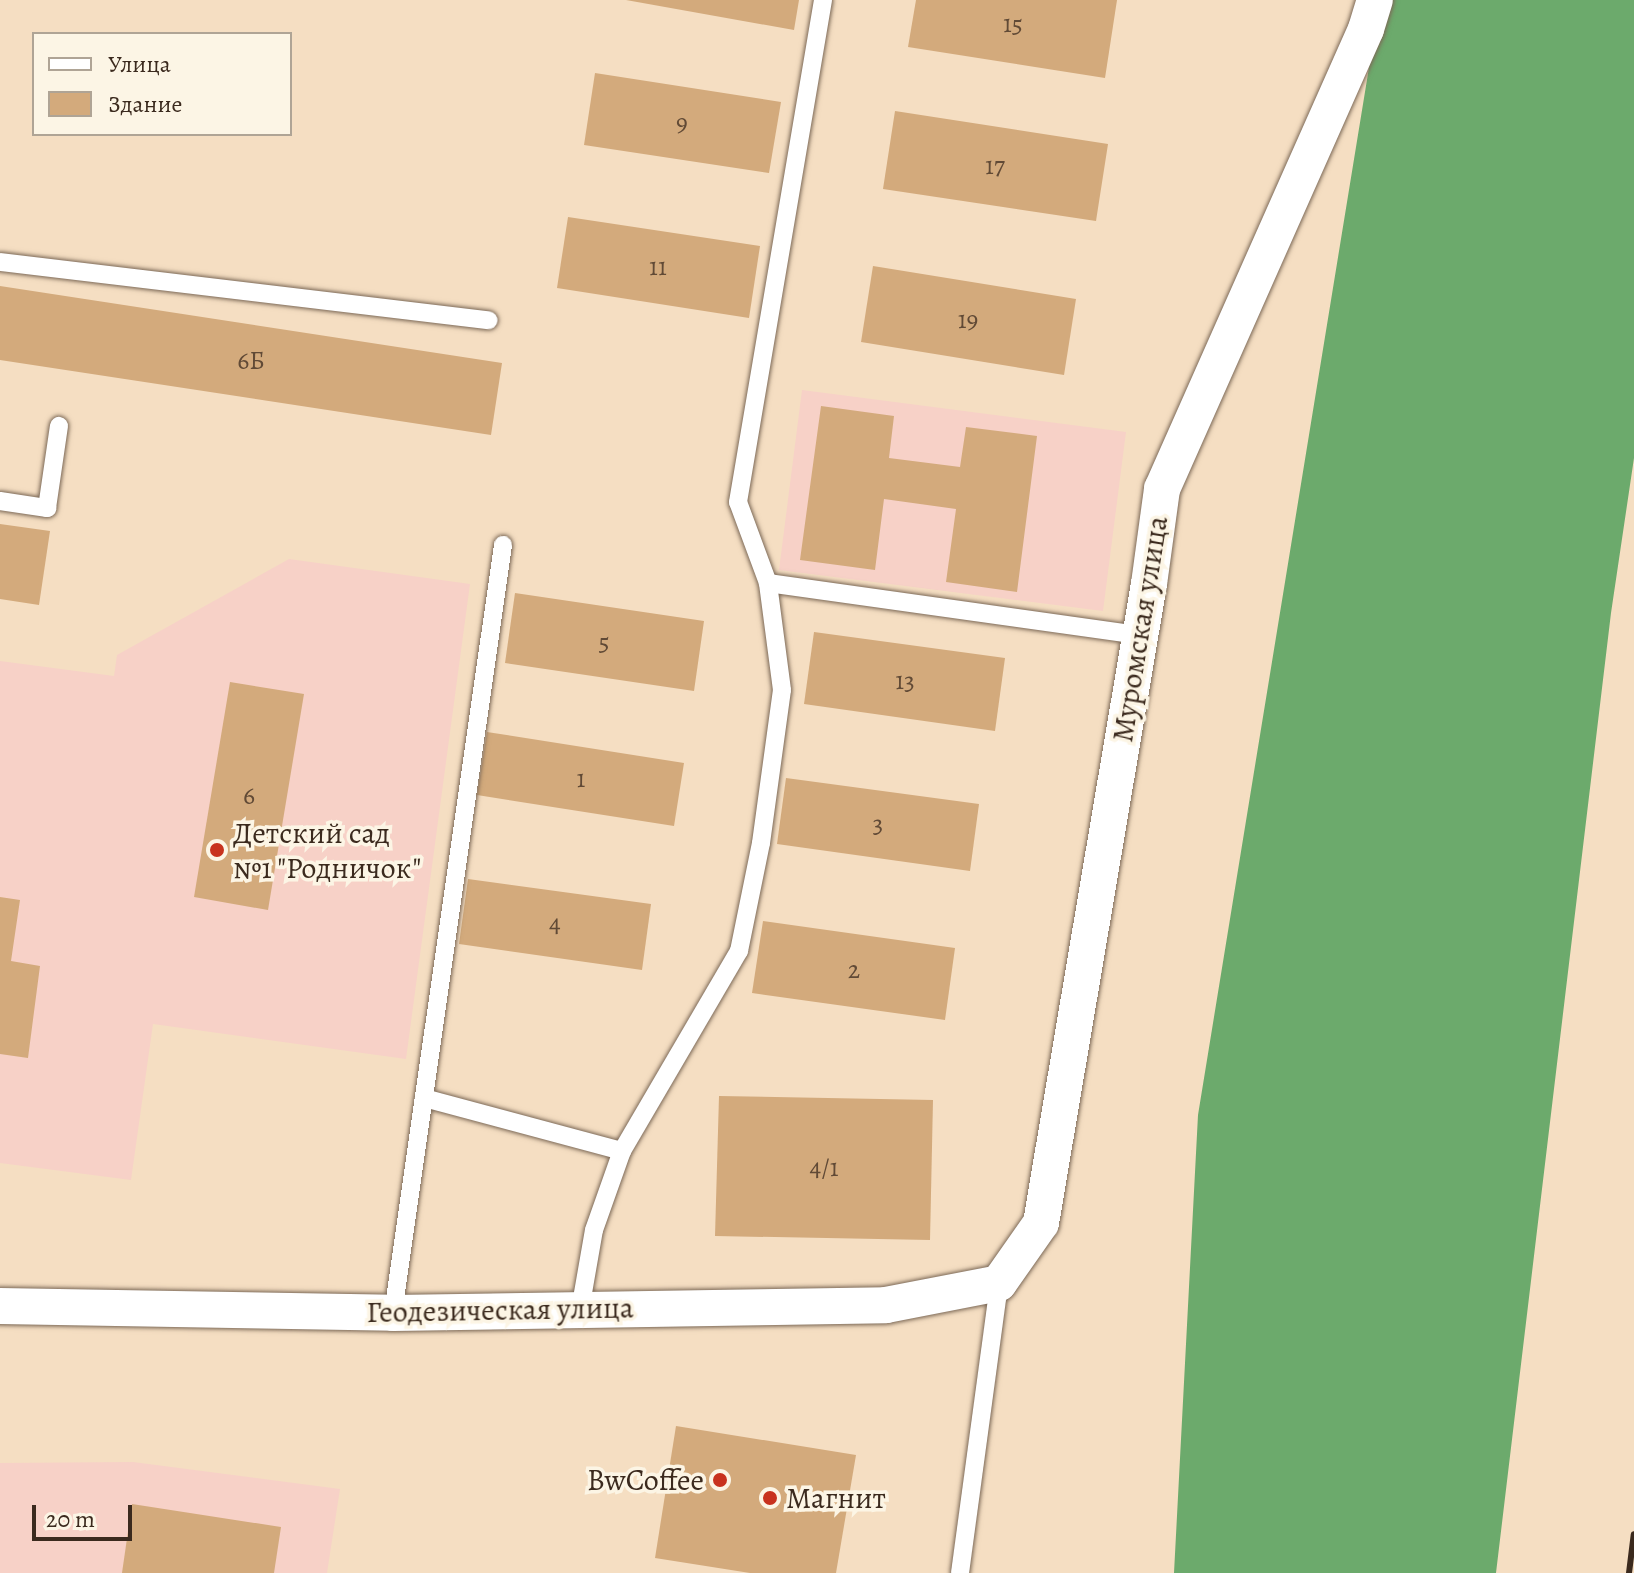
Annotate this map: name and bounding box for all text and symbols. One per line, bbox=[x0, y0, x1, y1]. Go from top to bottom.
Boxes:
house number: 15 bbox=[1003, 8, 1023, 40]
legend bbox=[32, 32, 292, 136]
text: Улица bbox=[108, 48, 171, 80]
text: Здание bbox=[108, 88, 183, 120]
house number: 9 bbox=[676, 107, 688, 139]
house number: 17 bbox=[985, 150, 1005, 182]
house number: 11 bbox=[649, 251, 667, 283]
house number: 19 bbox=[958, 304, 978, 336]
house number: 6Б bbox=[237, 345, 265, 377]
street label: Муромская улица bbox=[1104, 513, 1176, 745]
house number: 5 bbox=[598, 626, 610, 658]
house number: 13 bbox=[895, 665, 915, 697]
house number: 1 bbox=[577, 763, 585, 795]
house number: 6 bbox=[243, 780, 255, 812]
house number: 3 bbox=[873, 808, 883, 840]
place label: Детский сад №1 "Родничок" bbox=[233, 815, 422, 886]
marker: Детский сад №1 "Родничок" bbox=[208, 841, 226, 859]
house number: 4 bbox=[549, 908, 561, 940]
house number: 2 bbox=[848, 954, 860, 986]
house number: 4/1 bbox=[809, 1152, 839, 1184]
street label: Геодезическая улица bbox=[366, 1290, 634, 1330]
place label: BwCoffee bbox=[587, 1462, 704, 1498]
marker: BwCoffee bbox=[711, 1471, 729, 1489]
place label: Магнит bbox=[786, 1480, 886, 1516]
scale bar bbox=[36, 1489, 136, 1539]
marker: Магнит bbox=[761, 1489, 779, 1507]
text: 20 m bbox=[46, 1503, 95, 1535]

